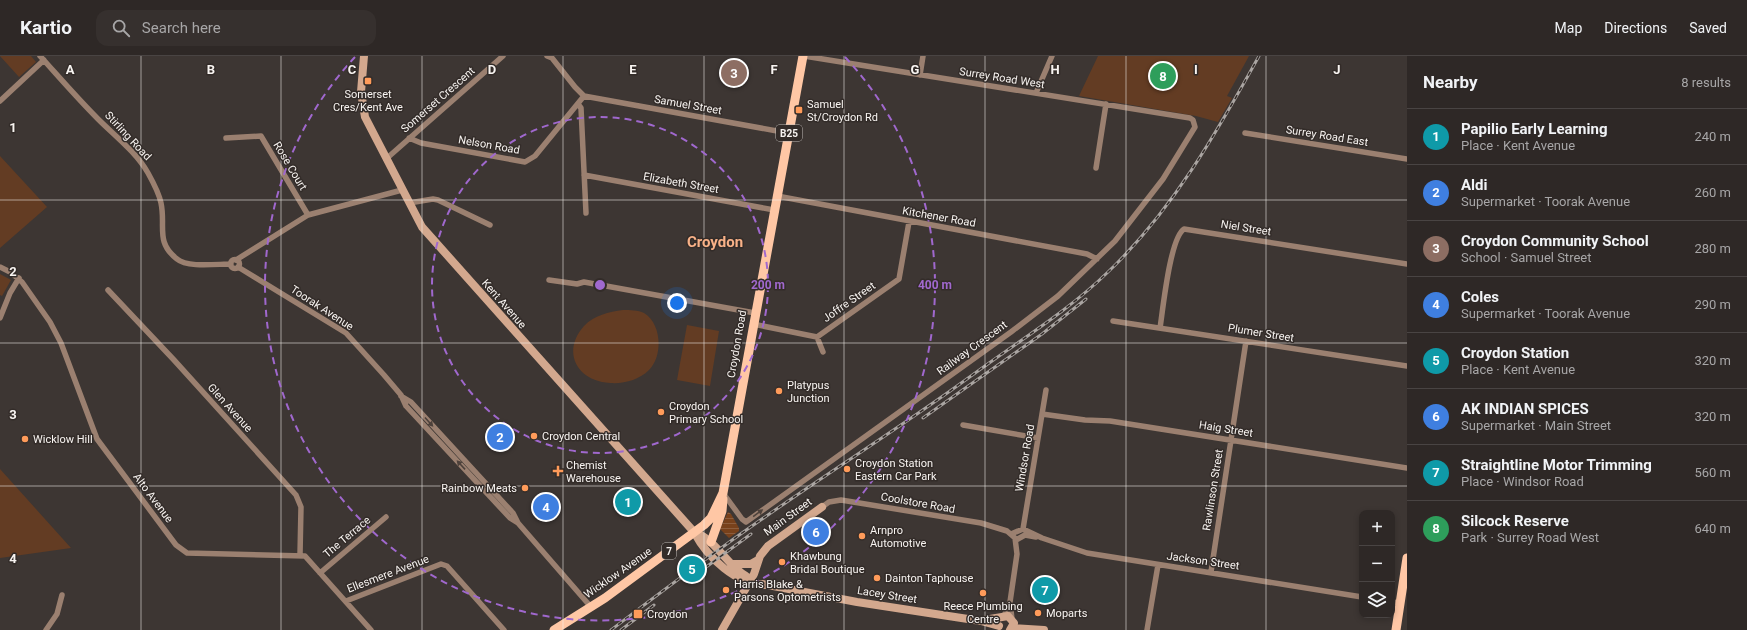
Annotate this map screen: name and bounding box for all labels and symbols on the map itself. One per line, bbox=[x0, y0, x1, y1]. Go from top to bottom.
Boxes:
pin: 3 bbox=[721, 58, 747, 88]
pin: 8 bbox=[1150, 61, 1176, 91]
text: A bbox=[66, 62, 75, 77]
text: B bbox=[207, 62, 215, 77]
text: C bbox=[348, 62, 357, 77]
text: D bbox=[488, 62, 496, 77]
text: E bbox=[629, 62, 637, 77]
text: F bbox=[770, 62, 778, 77]
text: G bbox=[911, 62, 920, 77]
text: H bbox=[1050, 62, 1060, 77]
text: I bbox=[1194, 62, 1198, 77]
text: J bbox=[1333, 62, 1341, 77]
street label: Somerset Crescent bbox=[398, 64, 478, 136]
street label: Surrey Road West bbox=[958, 65, 1046, 91]
marker: Somerset Cres/Kent Ave bbox=[363, 76, 373, 86]
place label: Somerset Cres/Kent Ave bbox=[333, 88, 403, 114]
street label: Samuel Street bbox=[653, 93, 723, 117]
place label: Samuel St/Croydon Rd bbox=[807, 98, 878, 124]
marker: Samuel St/Croydon Rd bbox=[794, 105, 804, 115]
street label: Stirling Road bbox=[102, 109, 154, 163]
text: 1 bbox=[9, 120, 17, 135]
street label: Surrey Road East bbox=[1285, 123, 1369, 149]
road number: B25 bbox=[776, 125, 802, 141]
street label: Nelson Road bbox=[457, 133, 521, 157]
street label: Rose Court bbox=[270, 139, 310, 193]
street label: Elizabeth Street bbox=[642, 170, 720, 196]
street label: Kitchener Road bbox=[901, 204, 977, 230]
street label: Niel Street bbox=[1220, 218, 1272, 238]
district label: Croydon bbox=[687, 233, 743, 251]
text: 2 bbox=[9, 264, 17, 279]
street label: Kent Avenue bbox=[479, 277, 529, 331]
centre of rings bbox=[593, 278, 607, 292]
text: 200 m bbox=[751, 278, 785, 292]
text: 400 m bbox=[918, 278, 952, 292]
street label: Joffre Street bbox=[820, 279, 878, 325]
street label: Toorak Avenue bbox=[288, 283, 356, 333]
your location bbox=[667, 293, 687, 313]
street label: Croydon Road bbox=[725, 309, 749, 379]
street label: Railway Crescent bbox=[934, 318, 1010, 378]
street label: Plumer Street bbox=[1227, 321, 1295, 345]
place label: Platypus Junction bbox=[787, 379, 830, 405]
street label: Glen Avenue bbox=[205, 381, 255, 435]
marker: Platypus Junction bbox=[774, 386, 784, 396]
place label: Croydon Primary School bbox=[669, 400, 743, 426]
text: 3 bbox=[9, 407, 17, 422]
marker: Croydon Primary School bbox=[656, 407, 666, 417]
one-way arrow bbox=[425, 416, 434, 427]
street label: Haig Street bbox=[1198, 418, 1254, 440]
pin: 2 bbox=[487, 422, 513, 452]
street label: Windsor Road bbox=[1013, 423, 1037, 493]
place label: Croydon Central bbox=[542, 430, 620, 443]
marker: Croydon Central bbox=[529, 431, 539, 441]
place label: Wicklow Hill bbox=[33, 433, 93, 446]
marker: Wicklow Hill bbox=[20, 434, 30, 444]
street label: Rawlinson Street bbox=[1200, 448, 1226, 532]
place label: Croydon Station Eastern Car Park bbox=[855, 457, 937, 483]
place label: Chemist Warehouse bbox=[566, 459, 621, 485]
one-way arrow bbox=[457, 460, 466, 471]
marker: Croydon Station Eastern Car Park bbox=[842, 464, 852, 474]
marker: Chemist Warehouse bbox=[553, 466, 563, 476]
street label: Alto Avenue bbox=[130, 471, 176, 525]
place label: Rainbow Meats bbox=[441, 482, 517, 495]
marker: Rainbow Meats bbox=[520, 483, 530, 493]
pin: 1 bbox=[615, 487, 641, 517]
street label: Coolstore Road bbox=[880, 490, 956, 516]
pin: 4 bbox=[533, 492, 559, 522]
street label: Main Street bbox=[761, 495, 815, 539]
one-way arrow bbox=[753, 509, 764, 517]
street label: The Terrace bbox=[321, 513, 373, 561]
pin: 6 bbox=[803, 517, 829, 547]
place label: Arnpro Automotive bbox=[870, 524, 926, 550]
marker: Arnpro Automotive bbox=[857, 531, 867, 541]
road number: 7 bbox=[662, 543, 676, 559]
street label: Wicklow Avenue bbox=[582, 545, 654, 601]
street label: Jackson Street bbox=[1166, 549, 1241, 573]
place label: Khawbung Bridal Boutique bbox=[790, 550, 865, 576]
text: 4 bbox=[9, 551, 17, 566]
street label: Ellesmere Avenue bbox=[345, 552, 431, 596]
pin: 5 bbox=[679, 554, 705, 584]
marker: Khawbung Bridal Boutique bbox=[777, 557, 787, 567]
place label: Dainton Taphouse bbox=[885, 572, 973, 585]
marker: Dainton Taphouse bbox=[872, 573, 882, 583]
pin: 7 bbox=[1032, 575, 1058, 605]
place label: Harris Blake & Parsons Optometrists bbox=[734, 578, 841, 604]
street label: Lacey Street bbox=[856, 584, 918, 606]
marker: Harris Blake & Parsons Optometrists bbox=[721, 585, 731, 595]
marker: Reece Plumbing Centre bbox=[978, 588, 988, 598]
place label: Reece Plumbing Centre bbox=[943, 600, 1023, 626]
place label: Moparts bbox=[1046, 607, 1088, 620]
marker: Croydon bbox=[632, 608, 644, 620]
place label: Croydon bbox=[647, 608, 688, 621]
marker: Moparts bbox=[1033, 608, 1043, 618]

